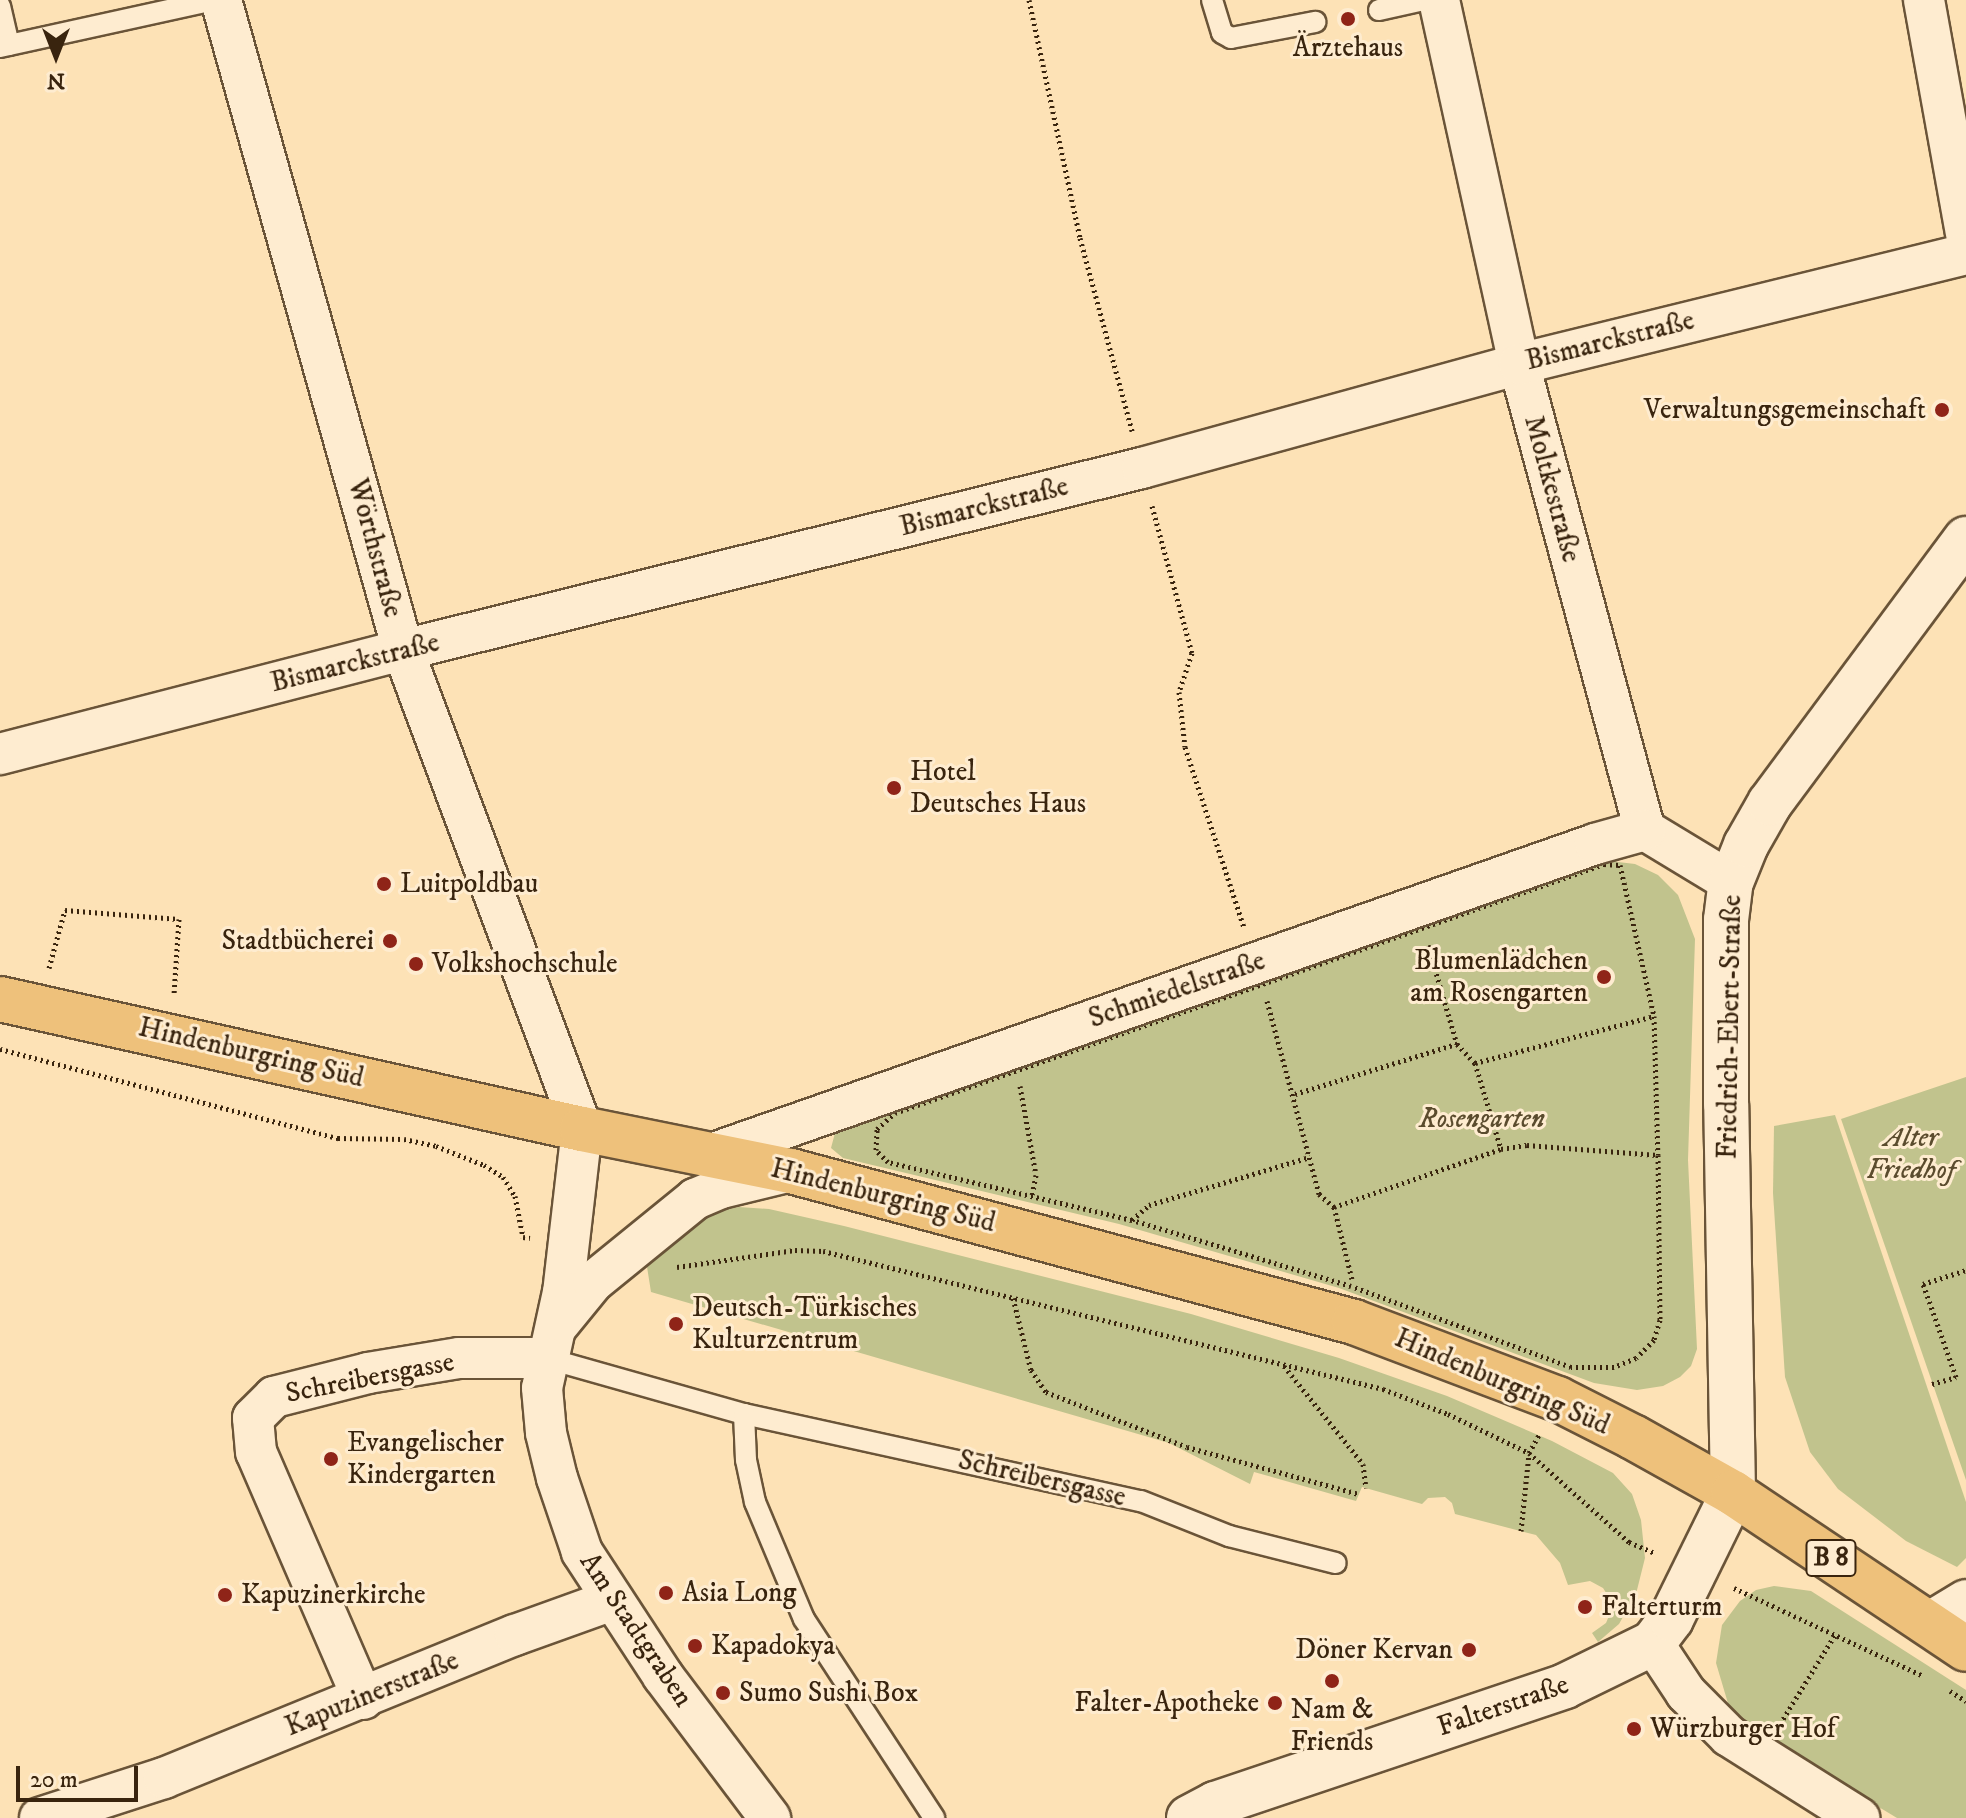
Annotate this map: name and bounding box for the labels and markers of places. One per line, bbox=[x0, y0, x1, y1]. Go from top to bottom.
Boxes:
marker: Ärztehaus bbox=[1339, 10, 1357, 28]
place label: Ärztehaus bbox=[1293, 31, 1403, 65]
place label: Verwaltungsgemeinschaft bbox=[1644, 393, 1926, 427]
marker: Verwaltungsgemeinschaft bbox=[1933, 401, 1951, 419]
place label: Hotel Deutsches Haus bbox=[910, 755, 1086, 821]
marker: Hotel Deutsches Haus bbox=[885, 779, 903, 797]
place label: Luitpoldbau bbox=[400, 867, 538, 901]
marker: Luitpoldbau bbox=[375, 875, 393, 893]
place label: Stadtbücherei bbox=[221, 924, 374, 958]
marker: Stadtbücherei bbox=[381, 932, 399, 950]
place label: Blumenlädchen am Rosengarten bbox=[1410, 944, 1588, 1010]
place label: Volkshochschule bbox=[432, 947, 618, 981]
marker: Volkshochschule bbox=[407, 955, 425, 973]
marker: Blumenlädchen am Rosengarten bbox=[1595, 968, 1613, 986]
place label: Deutsch-Türkisches Kulturzentrum bbox=[692, 1291, 917, 1357]
marker: Deutsch-Türkisches Kulturzentrum bbox=[667, 1315, 685, 1333]
place label: Evangelischer Kindergarten bbox=[347, 1426, 504, 1492]
marker: Evangelischer Kindergarten bbox=[322, 1450, 340, 1468]
place label: Asia Long bbox=[682, 1576, 796, 1610]
place label: Kapuzinerkirche bbox=[241, 1578, 426, 1612]
marker: Asia Long bbox=[657, 1584, 675, 1602]
marker: Kapuzinerkirche bbox=[216, 1586, 234, 1604]
place label: Falterturm bbox=[1601, 1590, 1722, 1624]
marker: Falterturm bbox=[1576, 1598, 1594, 1616]
place label: Kapadokya bbox=[711, 1629, 835, 1663]
place label: Döner Kervan bbox=[1295, 1633, 1453, 1667]
marker: Kapadokya bbox=[686, 1637, 704, 1655]
marker: Döner Kervan bbox=[1460, 1641, 1478, 1659]
marker: Nam & Friends bbox=[1323, 1672, 1341, 1690]
place label: Sumo Sushi Box bbox=[739, 1676, 918, 1710]
marker: Sumo Sushi Box bbox=[714, 1684, 732, 1702]
place label: Falter-Apotheke bbox=[1074, 1686, 1259, 1720]
place label: Nam & Friends bbox=[1291, 1693, 1373, 1759]
marker: Falter-Apotheke bbox=[1266, 1694, 1284, 1712]
place label: Würzburger Hof bbox=[1650, 1712, 1836, 1746]
marker: Würzburger Hof bbox=[1625, 1720, 1643, 1738]

